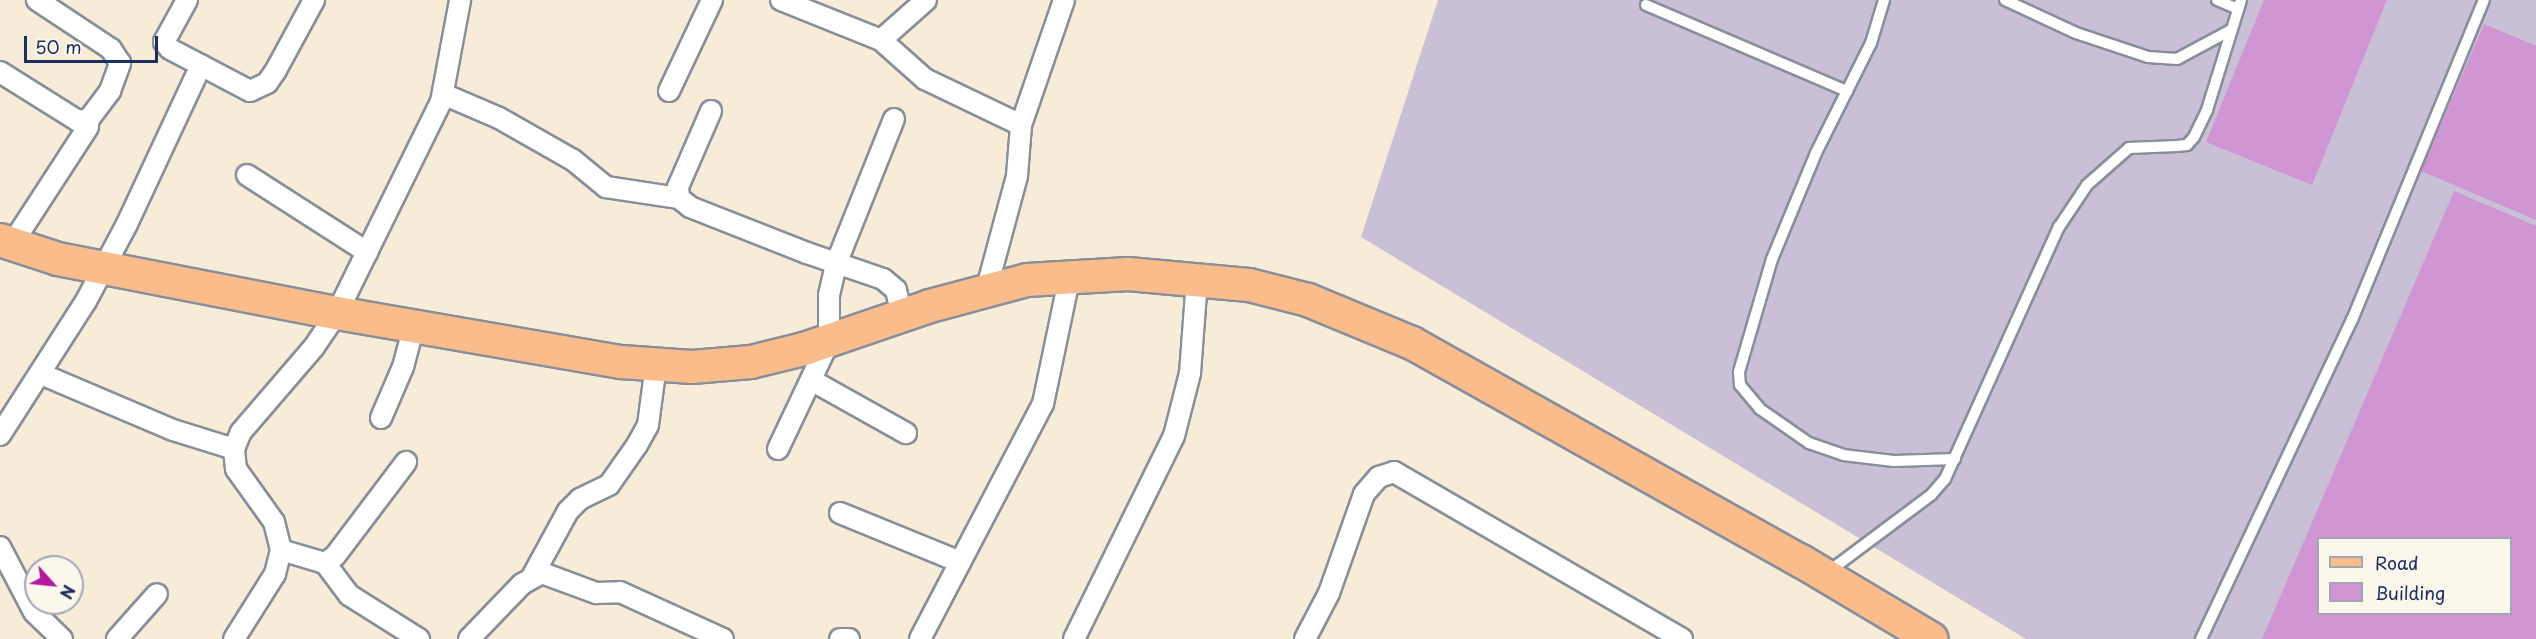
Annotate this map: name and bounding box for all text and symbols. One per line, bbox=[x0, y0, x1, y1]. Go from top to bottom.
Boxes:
scale bar bbox=[27, 24, 160, 62]
text: 50 m bbox=[35, 33, 82, 60]
legend bbox=[2317, 537, 2512, 615]
text: Road bbox=[2375, 549, 2419, 576]
north arrow bbox=[24, 555, 84, 615]
text: Building bbox=[2375, 579, 2445, 606]
text: N bbox=[55, 581, 82, 603]

